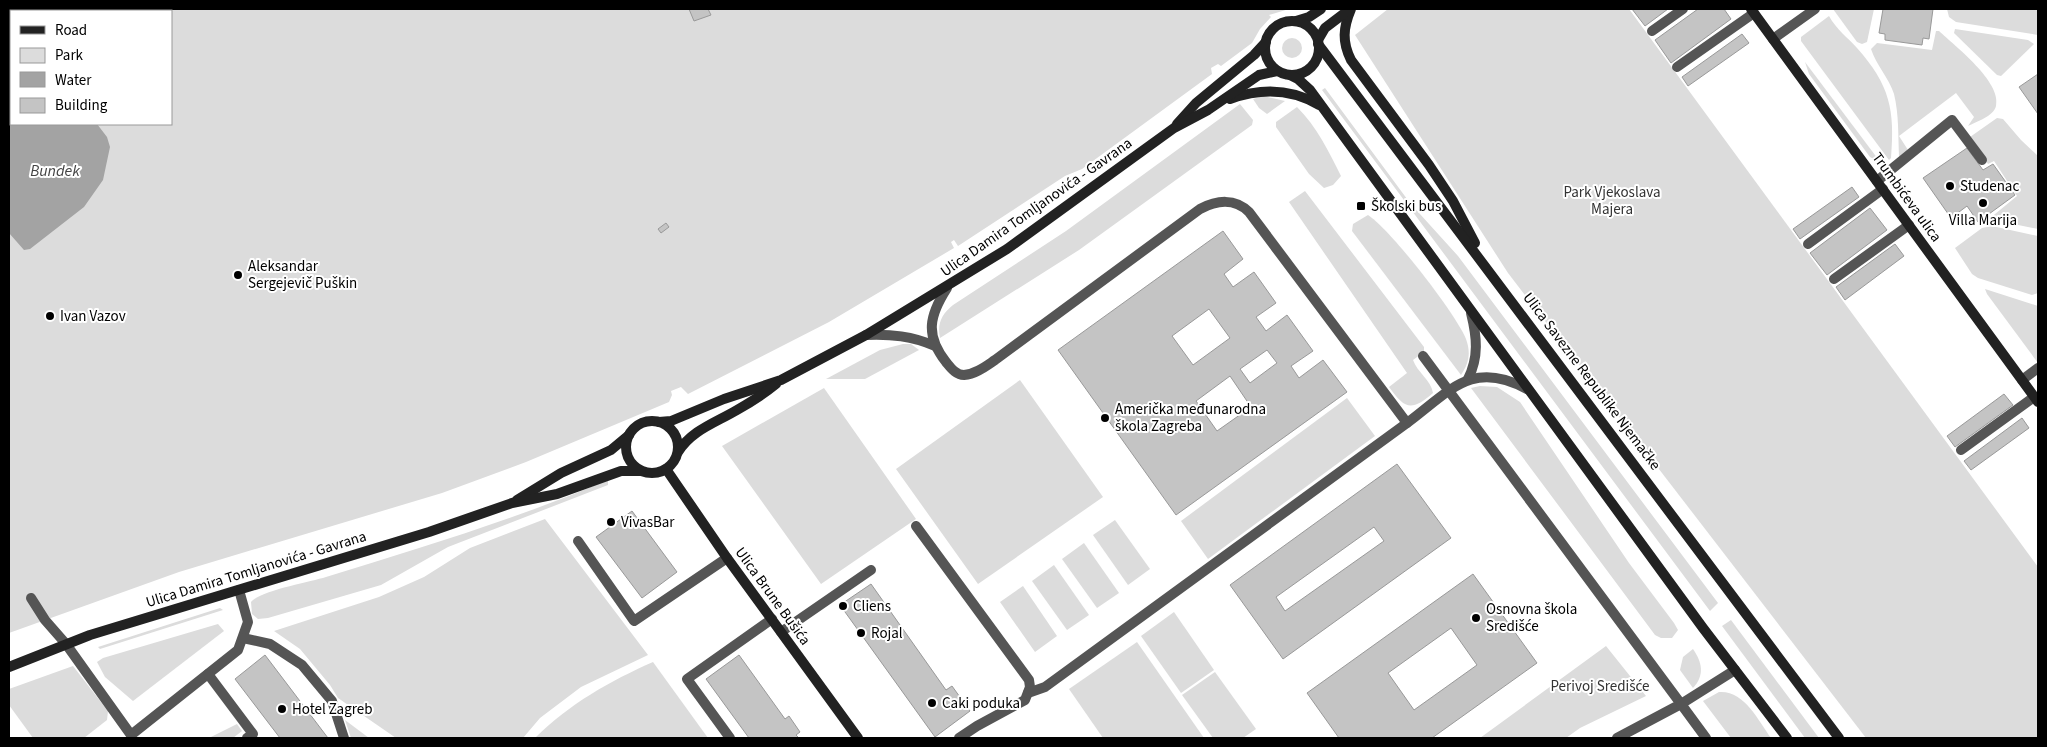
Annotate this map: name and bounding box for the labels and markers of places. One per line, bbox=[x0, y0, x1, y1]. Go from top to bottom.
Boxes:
place label: Studenac bbox=[1960, 176, 2019, 197]
marker: Studenac bbox=[1944, 180, 1956, 192]
place label: Školski bus bbox=[1371, 196, 1441, 217]
marker: Villa Marija bbox=[1977, 197, 1989, 209]
marker: Školski bus bbox=[1355, 200, 1367, 212]
place label: Villa Marija bbox=[1949, 210, 2017, 231]
place label: Aleksandar Sergejevič Puškin bbox=[248, 256, 357, 294]
marker: Aleksandar Sergejevič Puškin bbox=[232, 269, 244, 281]
place label: Ivan Vazov bbox=[60, 306, 126, 327]
marker: Ivan Vazov bbox=[44, 310, 56, 322]
place label: Američka međunarodna škola Zagreba bbox=[1115, 399, 1266, 437]
marker: Američka međunarodna škola Zagreba bbox=[1099, 412, 1111, 424]
place label: VivasBar bbox=[621, 512, 675, 533]
marker: VivasBar bbox=[605, 516, 617, 528]
place label: Cliens bbox=[853, 596, 891, 617]
place label: Osnovna škola Središće bbox=[1486, 599, 1577, 637]
marker: Cliens bbox=[837, 600, 849, 612]
marker: Osnovna škola Središće bbox=[1470, 612, 1482, 624]
place label: Rojal bbox=[871, 623, 903, 644]
marker: Rojal bbox=[855, 627, 867, 639]
place label: Caki poduka bbox=[942, 693, 1020, 714]
marker: Caki poduka bbox=[926, 697, 938, 709]
place label: Hotel Zagreb bbox=[292, 699, 373, 720]
marker: Hotel Zagreb bbox=[276, 703, 288, 715]

